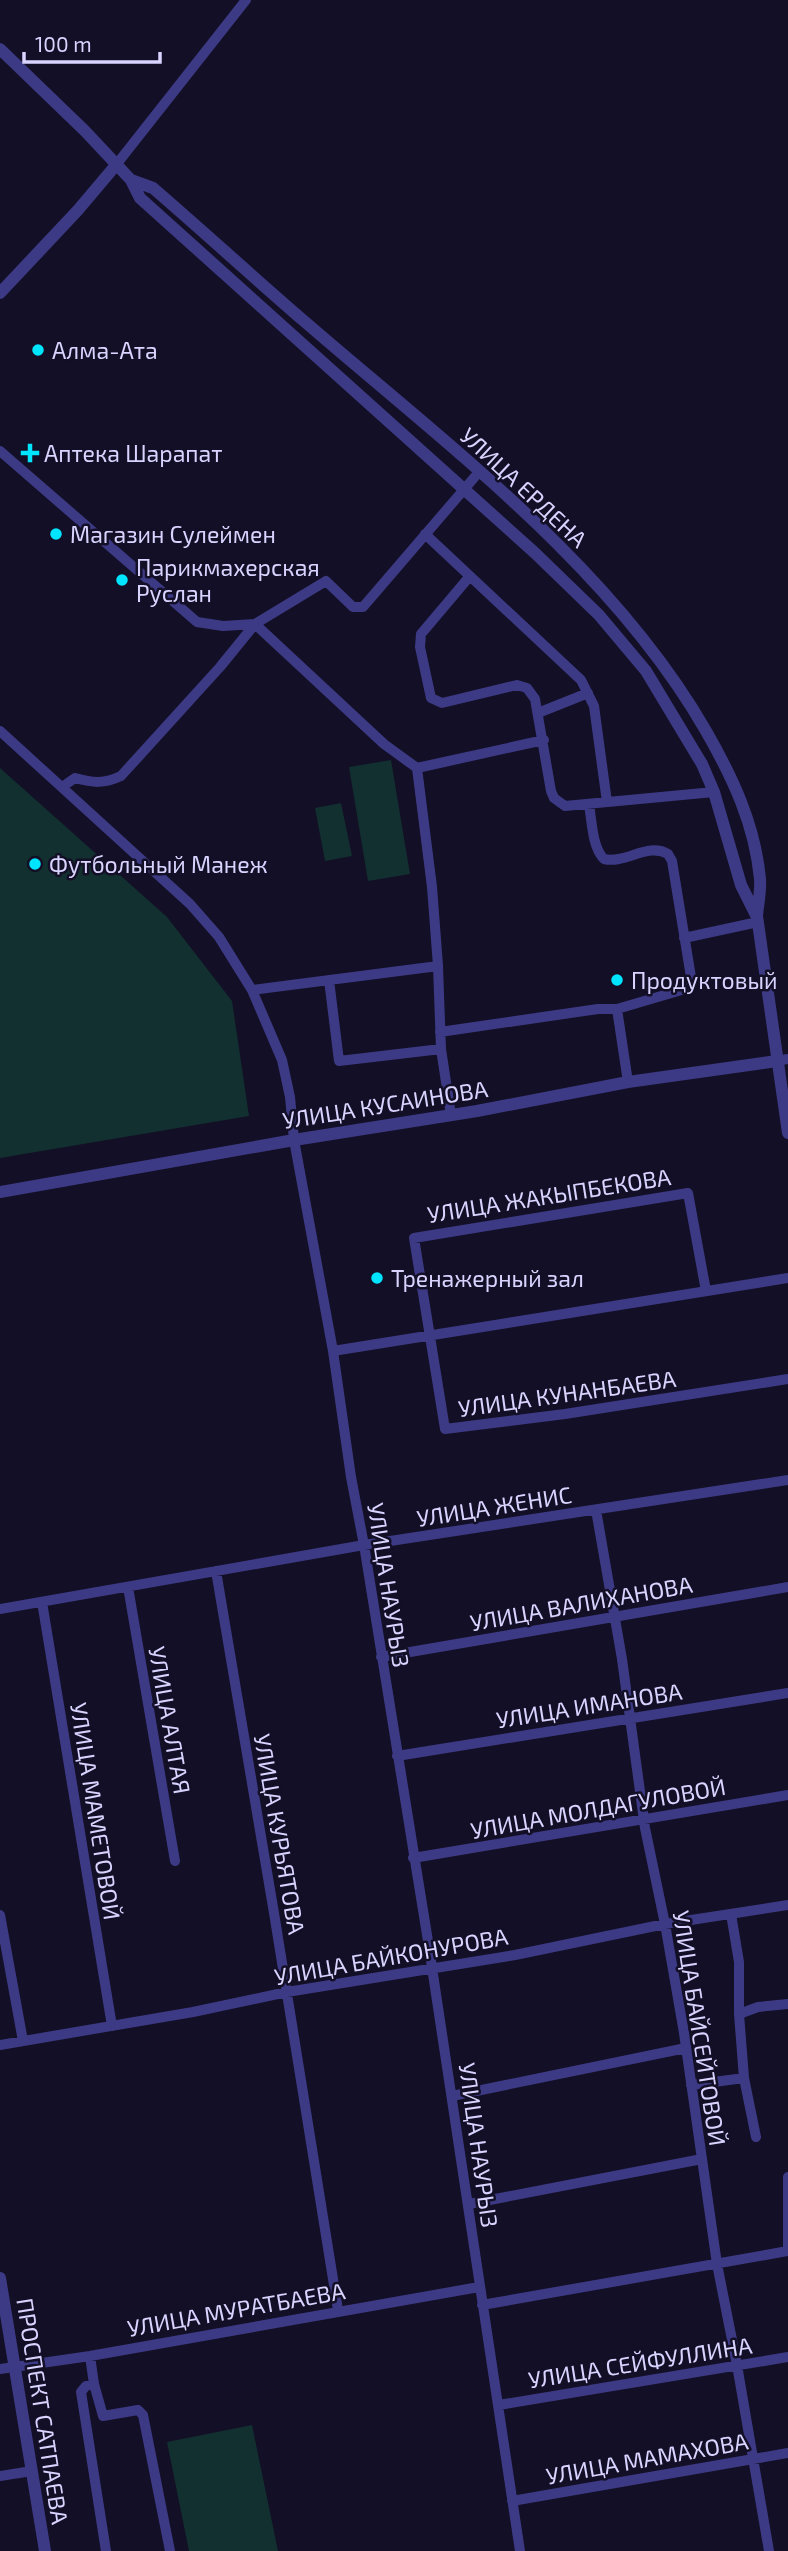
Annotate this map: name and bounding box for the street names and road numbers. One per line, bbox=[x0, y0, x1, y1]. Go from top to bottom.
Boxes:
street label: УЛИЦА ЕРДЕНА bbox=[455, 421, 594, 553]
street label: УЛИЦА КУСАИНОВА bbox=[280, 1074, 490, 1134]
street label: УЛИЦА ЖАКЫПБЕКОВА bbox=[425, 1162, 673, 1228]
street label: УЛИЦА КУНАНБАЕВА bbox=[456, 1364, 678, 1422]
street label: УЛИЦА ЖЕНИС bbox=[415, 1480, 573, 1532]
street label: УЛИЦА НАУРЫЗ bbox=[362, 1501, 416, 1669]
street label: УЛИЦА ВАЛИХАНОВА bbox=[468, 1570, 695, 1636]
street label: УЛИЦА АЛТАЯ bbox=[143, 1644, 197, 1796]
street label: УЛИЦА ИМАНОВА bbox=[494, 1676, 685, 1734]
street label: УЛИЦА МАМЕТОВОЙ bbox=[65, 1700, 127, 1922]
street label: УЛИЦА КУРЬЯТОВА bbox=[249, 1732, 312, 1937]
street label: УЛИЦА МОЛДАГУЛОВОЙ bbox=[468, 1772, 728, 1844]
street label: УЛИЦА БАЙСЕЙТОВОЙ bbox=[668, 1908, 732, 2148]
street label: УЛИЦА БАЙКОНУРОВА bbox=[272, 1922, 511, 1990]
street label: УЛИЦА НАУРЫЗ bbox=[454, 2061, 504, 2229]
street label: УЛИЦА МУРАТБАЕВА bbox=[125, 2276, 348, 2342]
street label: ПРОСПЕКТ САТПАЕВА bbox=[11, 2296, 75, 2527]
street label: УЛИЦА СЕЙФУЛЛИНА bbox=[526, 2330, 755, 2394]
street label: УЛИЦА МАМАХОВА bbox=[544, 2426, 751, 2490]

